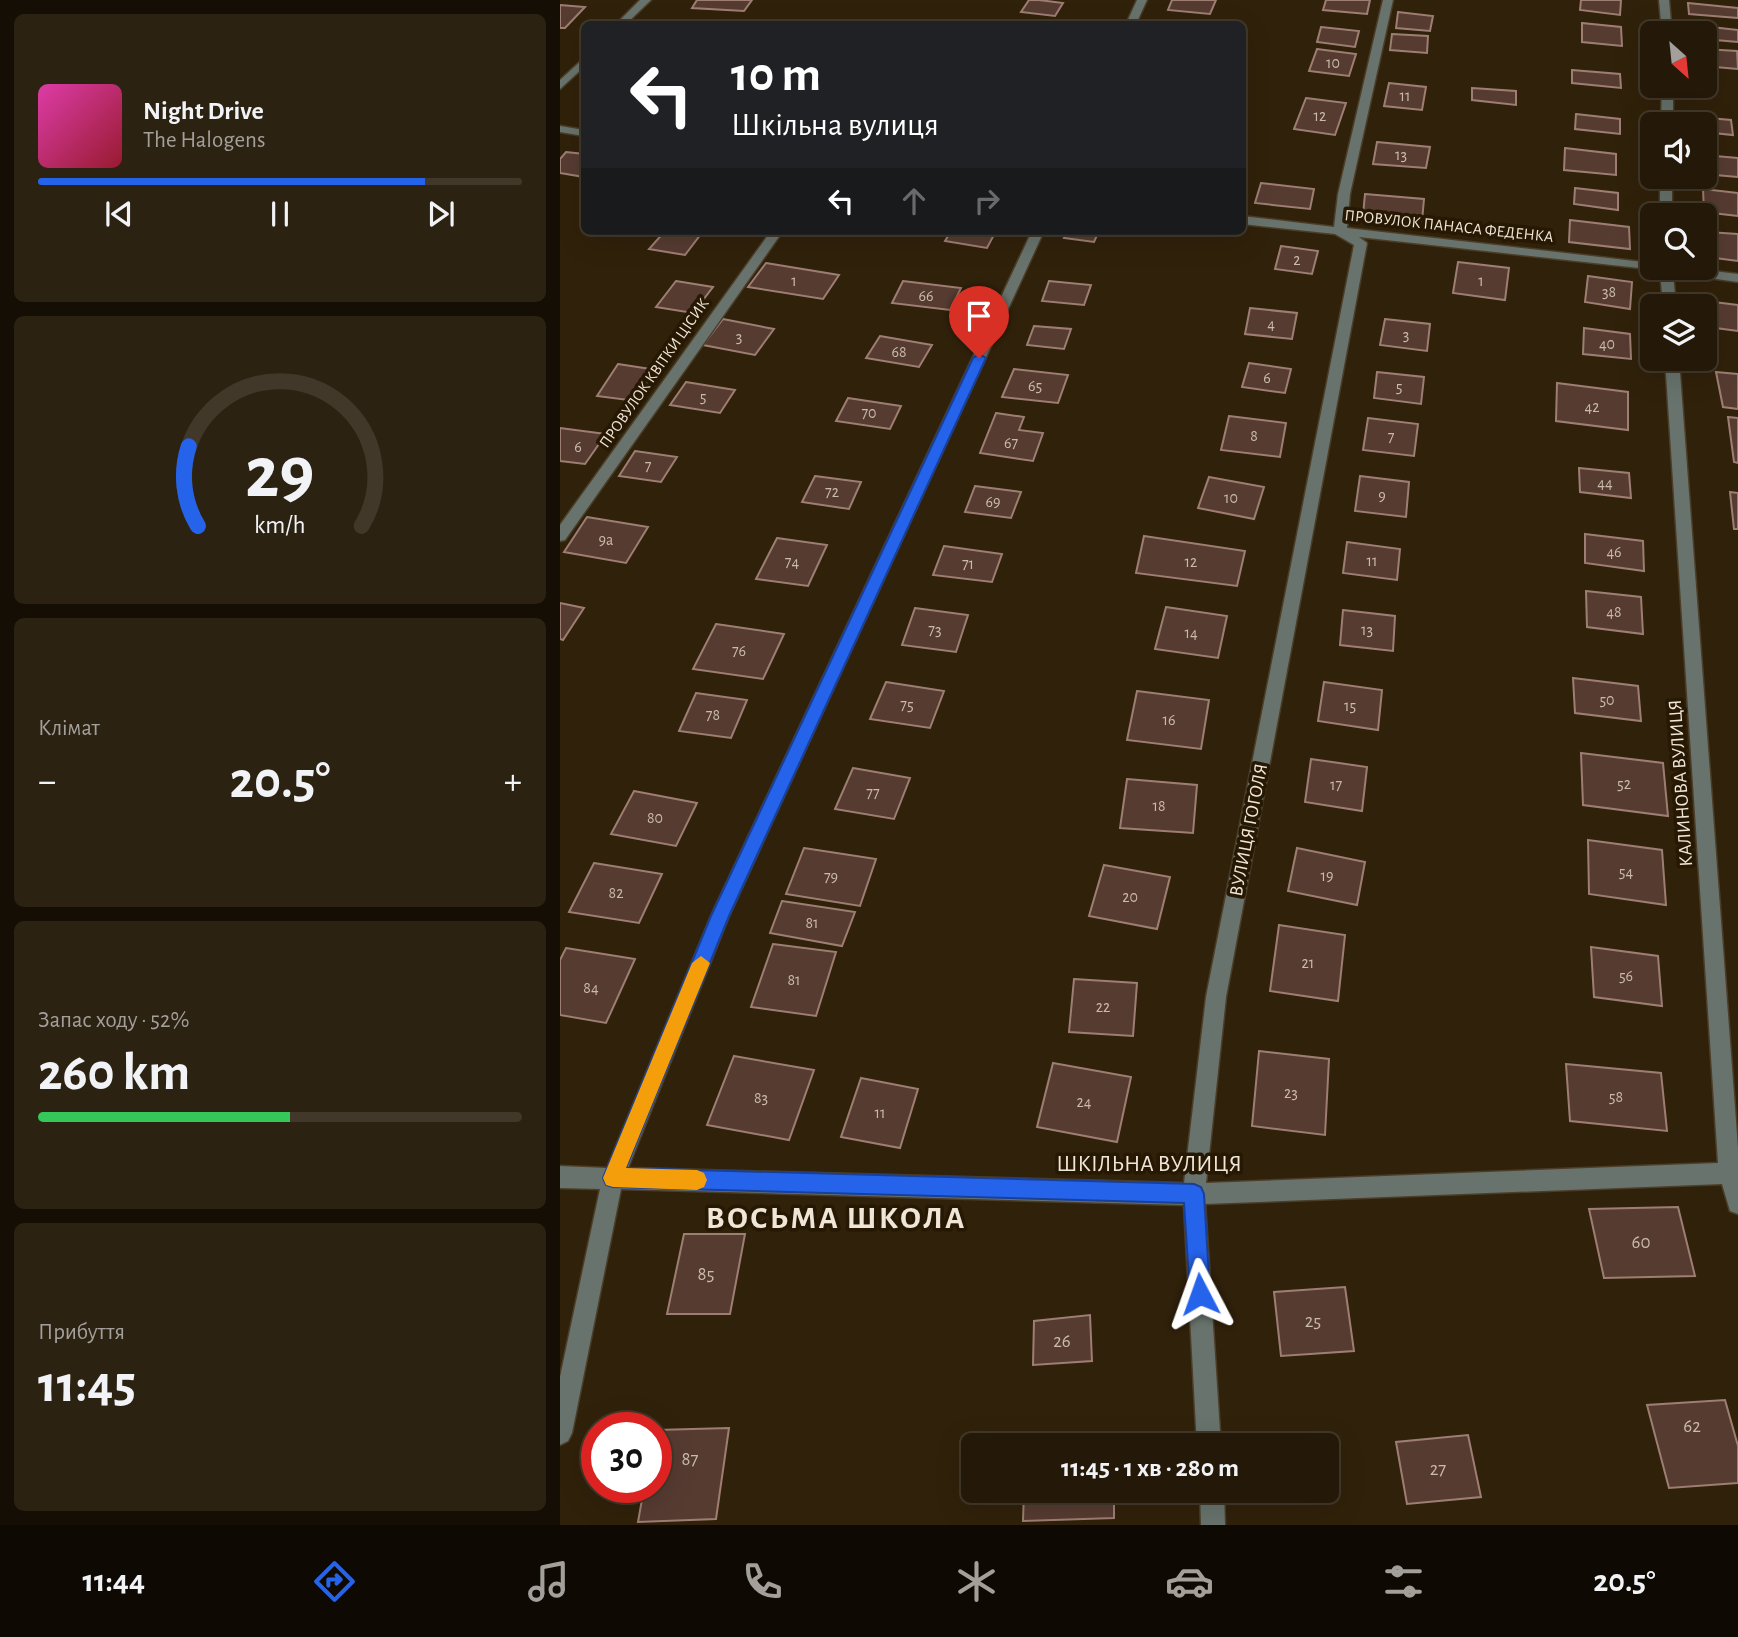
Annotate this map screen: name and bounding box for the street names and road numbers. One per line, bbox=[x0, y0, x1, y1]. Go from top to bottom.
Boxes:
street label: ПРОВУЛОК ПАНАСА ФЕДЕНКА bbox=[1344, 207, 1555, 245]
street label: ПРОВУЛОК КВІТКИ ЦІСИК bbox=[596, 295, 712, 451]
street label: КАЛИНОВА ВУЛИЦЯ bbox=[1666, 699, 1696, 867]
street label: ВУЛИЦЯ ГОГОЛЯ bbox=[1227, 762, 1271, 898]
street label: ШКІЛЬНА ВУЛИЦЯ bbox=[1056, 1153, 1242, 1176]

